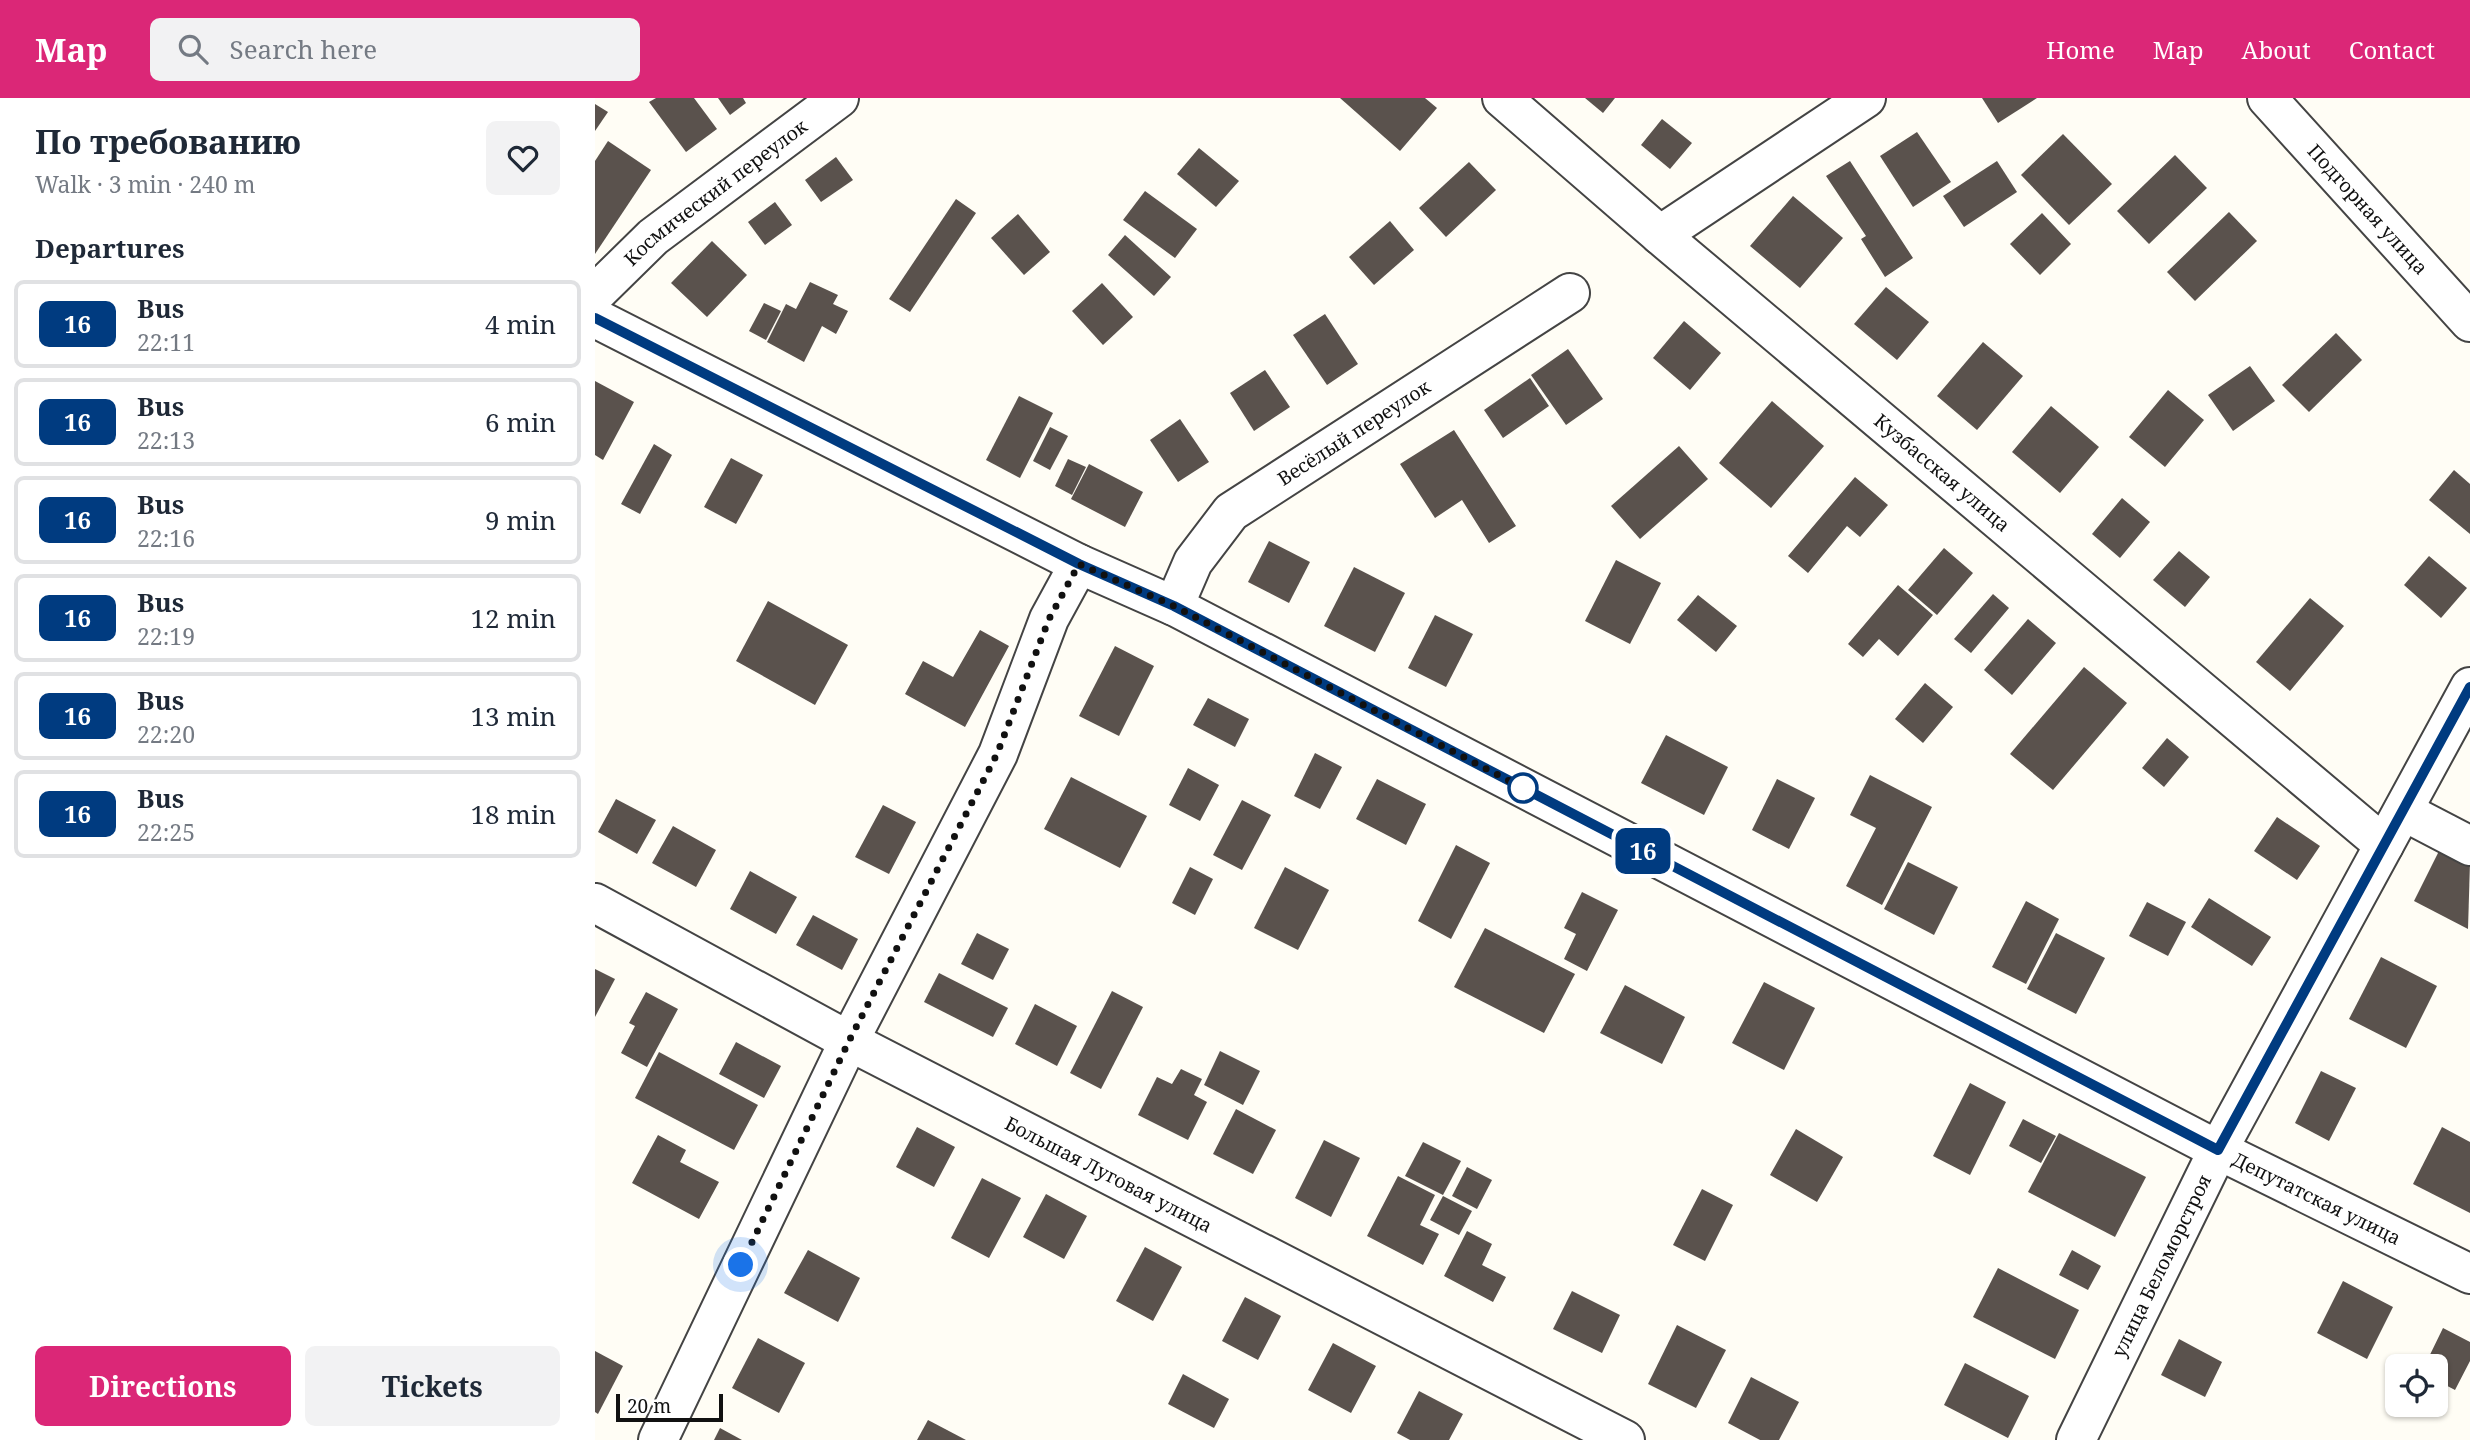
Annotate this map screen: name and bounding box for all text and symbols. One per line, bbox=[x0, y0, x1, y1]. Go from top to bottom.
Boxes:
search box bbox=[150, 18, 640, 81]
text: Map bbox=[35, 27, 108, 72]
icon: search bbox=[174, 30, 212, 68]
text: Search here bbox=[230, 31, 377, 67]
text: Home bbox=[2046, 33, 2115, 66]
text: Map bbox=[2153, 33, 2204, 66]
text: About bbox=[2242, 33, 2311, 66]
text: Contact bbox=[2349, 33, 2435, 66]
street label: Космический переулок bbox=[618, 113, 813, 272]
text: По требованию bbox=[35, 119, 301, 164]
button: heart bbox=[486, 121, 560, 195]
street label: Подгорная улица bbox=[2302, 138, 2434, 280]
text: Walk · 3 min · 240 m bbox=[35, 168, 255, 200]
text: Departures bbox=[35, 230, 185, 266]
text: Bus bbox=[137, 290, 184, 326]
text: 4 min bbox=[485, 306, 556, 342]
text: 16 bbox=[64, 307, 91, 340]
text: 22:11 bbox=[137, 326, 195, 358]
street label: Весёлый переулок bbox=[1273, 373, 1436, 492]
text: Bus bbox=[137, 388, 184, 424]
text: 6 min bbox=[485, 404, 556, 440]
text: 16 bbox=[64, 405, 91, 438]
street label: Кузбасская улица bbox=[1869, 408, 2016, 538]
text: 22:13 bbox=[137, 424, 195, 456]
text: Bus bbox=[137, 486, 184, 522]
text: 9 min bbox=[485, 502, 556, 538]
text: 16 bbox=[64, 503, 91, 536]
text: 22:16 bbox=[137, 522, 195, 554]
text: Bus bbox=[137, 584, 184, 620]
text: 12 min bbox=[471, 600, 556, 636]
text: 16 bbox=[64, 601, 91, 634]
text: 22:19 bbox=[137, 620, 195, 652]
text: Bus bbox=[137, 682, 184, 718]
text: 13 min bbox=[471, 698, 556, 734]
text: 16 bbox=[64, 699, 91, 732]
text: 22:20 bbox=[137, 718, 195, 750]
unlabelled marker bbox=[1508, 773, 1538, 803]
text: Bus bbox=[137, 780, 184, 816]
text: 18 min bbox=[471, 796, 556, 832]
text: 16 bbox=[64, 797, 91, 830]
text: 22:25 bbox=[137, 816, 195, 848]
line badge: 16 bbox=[1611, 828, 1675, 874]
text: 16 bbox=[1629, 834, 1657, 867]
street label: Большая Луговая улица bbox=[1000, 1110, 1217, 1239]
street label: Депутатская улица bbox=[2228, 1146, 2405, 1251]
street label: улица Беломорстроя bbox=[2106, 1170, 2217, 1362]
your location bbox=[723, 1247, 758, 1282]
button: Directions bbox=[35, 1346, 291, 1426]
button: Tickets bbox=[305, 1346, 560, 1426]
map controls bbox=[2385, 1354, 2448, 1417]
button: locate bbox=[2385, 1354, 2448, 1417]
scale bar bbox=[616, 1391, 723, 1423]
text: 20 m bbox=[627, 1393, 671, 1419]

